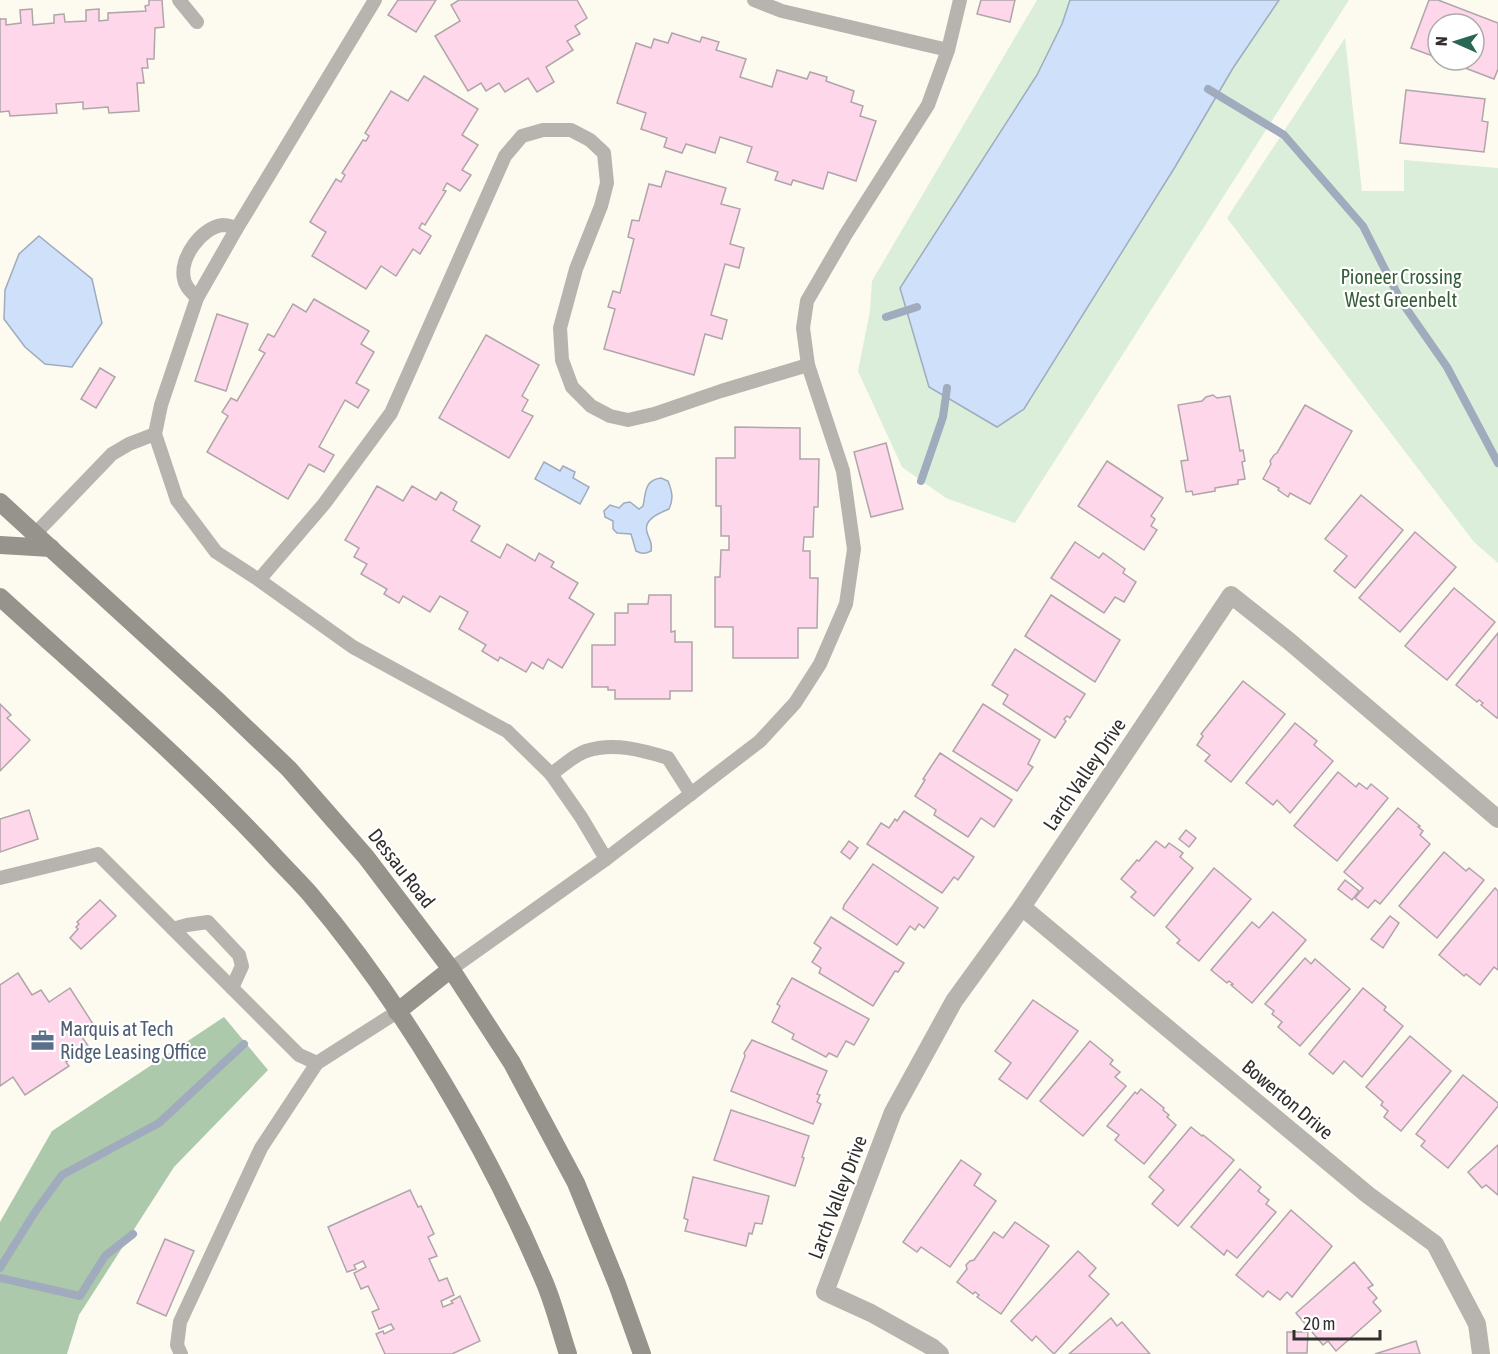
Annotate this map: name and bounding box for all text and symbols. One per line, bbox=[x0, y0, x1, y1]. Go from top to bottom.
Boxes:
north arrow bbox=[1426, 12, 1486, 72]
text: N bbox=[1432, 36, 1450, 46]
park label: Pioneer Crossing West Greenbelt bbox=[1340, 265, 1462, 311]
street label: Larch Valley Drive bbox=[1038, 714, 1130, 834]
street label: Dessau Road bbox=[364, 824, 440, 912]
place label: Marquis at Tech Ridge Leasing Office bbox=[60, 1017, 207, 1063]
office icon: Marquis at Tech Ridge Leasing Office bbox=[29, 1027, 55, 1053]
street label: Bowerton Drive bbox=[1238, 1054, 1338, 1144]
street label: Larch Valley Drive bbox=[803, 1132, 871, 1262]
scale bar bbox=[1294, 1303, 1380, 1341]
text: 20 m bbox=[1303, 1313, 1335, 1334]

